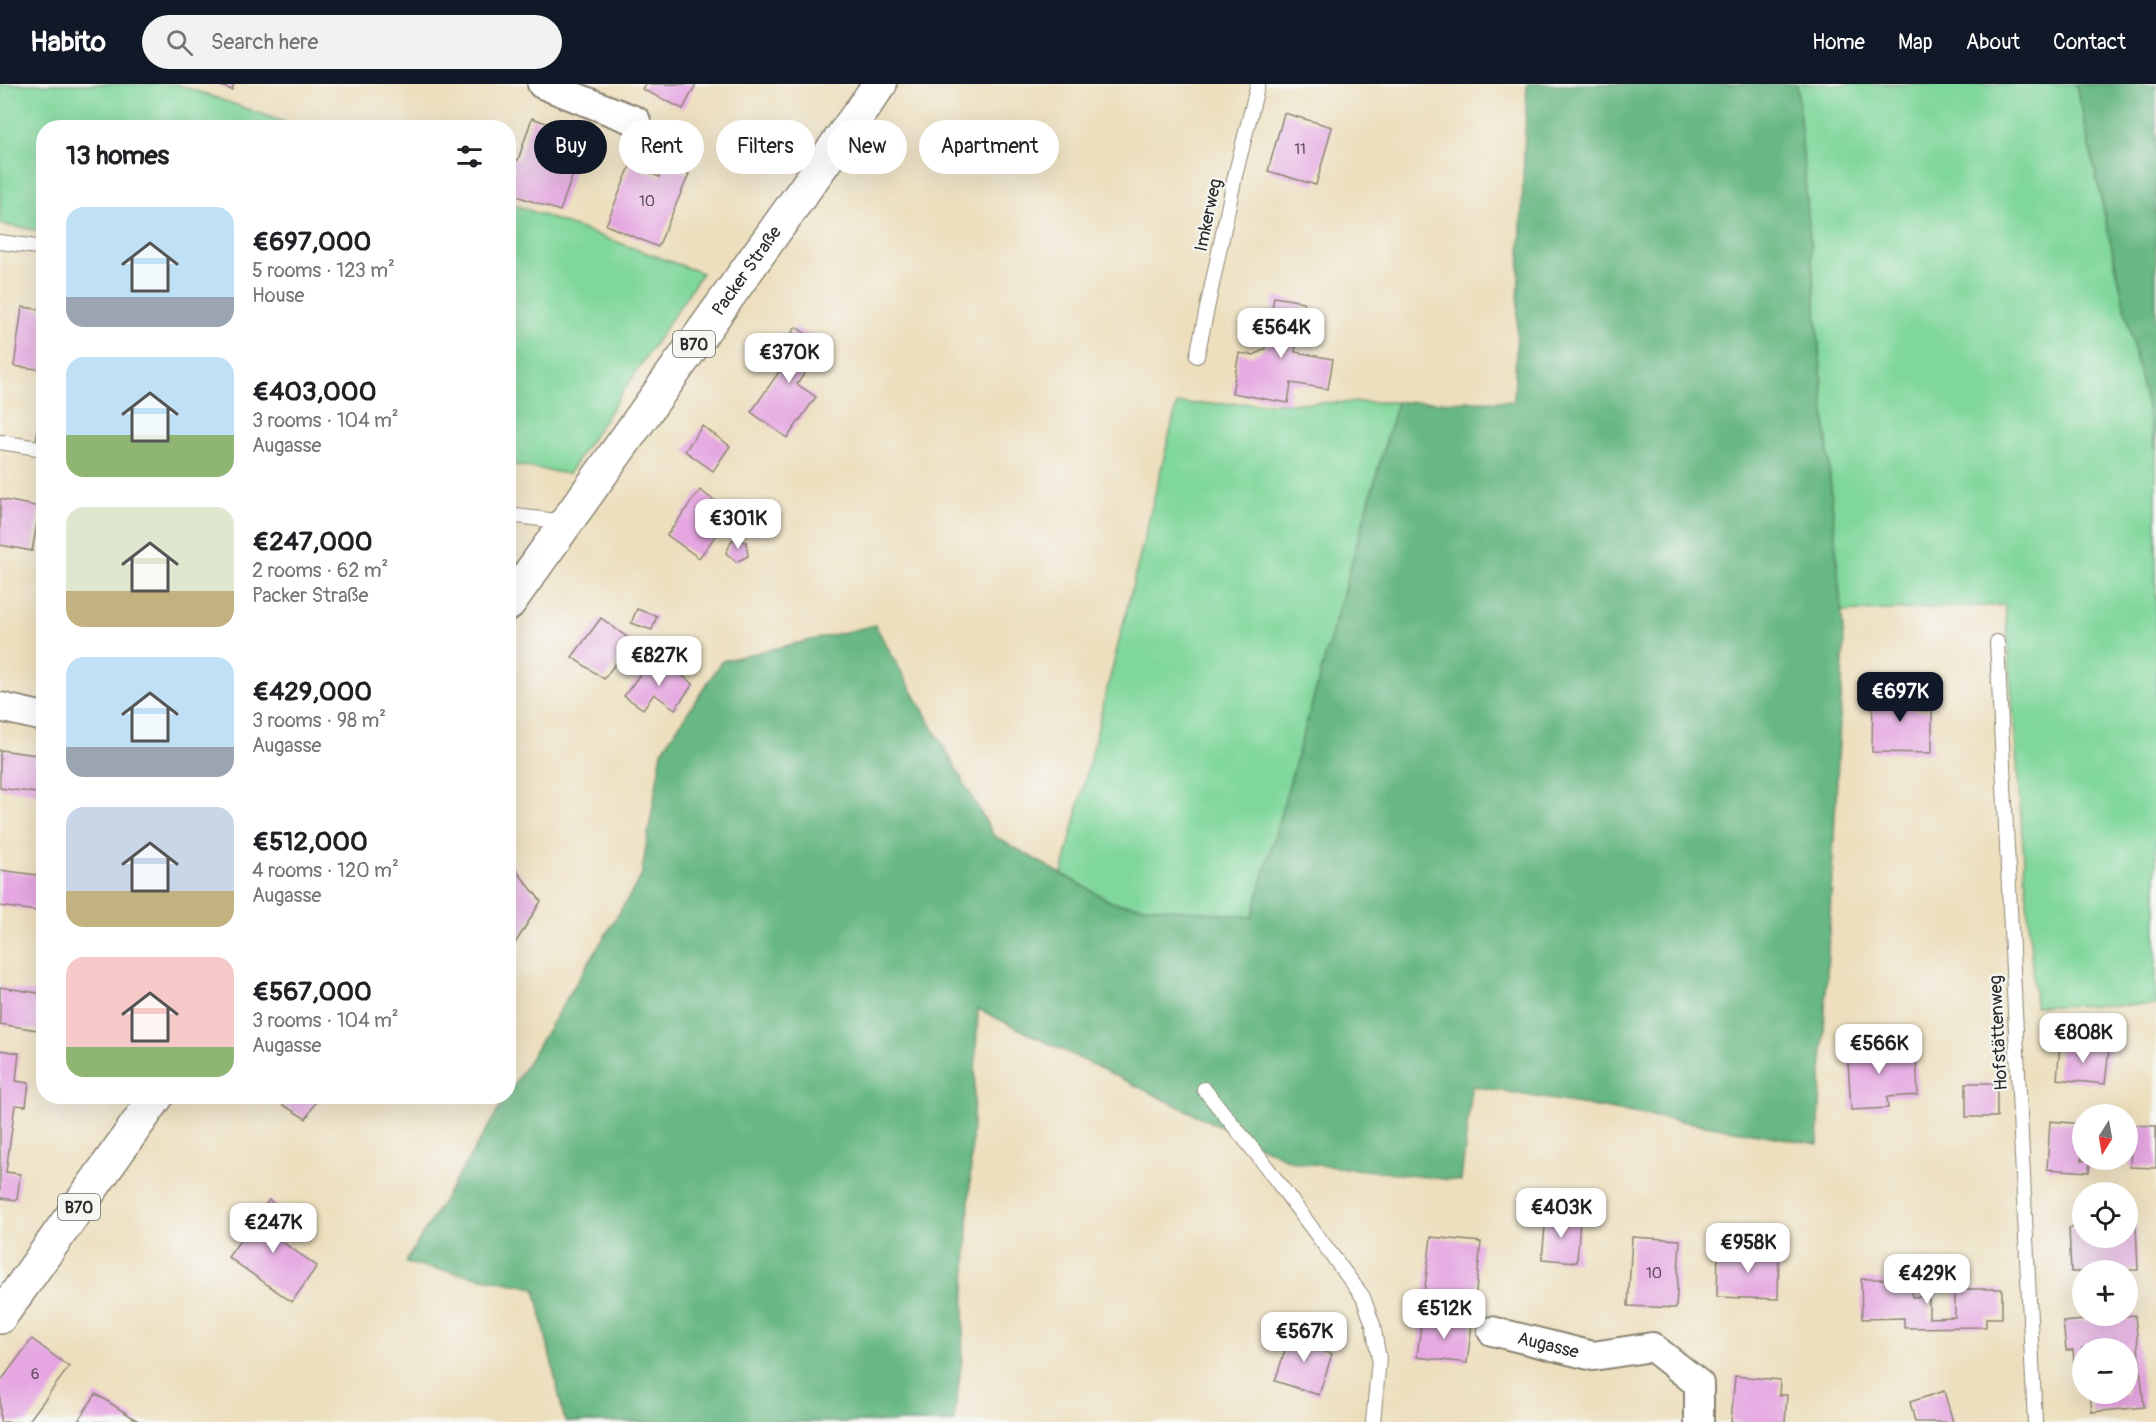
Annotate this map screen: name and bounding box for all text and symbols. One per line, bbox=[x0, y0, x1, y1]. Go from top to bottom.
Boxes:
search box bbox=[142, 15, 562, 69]
text: Habito bbox=[30, 25, 106, 60]
icon: search bbox=[163, 26, 196, 59]
text: Search here bbox=[211, 28, 318, 56]
text: Home bbox=[1812, 29, 1865, 56]
text: Map bbox=[1898, 29, 1933, 56]
text: About bbox=[1966, 29, 2020, 56]
text: Contact bbox=[2053, 29, 2126, 56]
chip: Buy bbox=[534, 120, 607, 174]
chip: Rent bbox=[619, 120, 704, 174]
chip: Filters bbox=[716, 120, 815, 174]
chip: New bbox=[827, 120, 907, 174]
chip: Apartment bbox=[919, 120, 1059, 174]
text: 13 homes bbox=[66, 140, 169, 172]
icon: filters bbox=[453, 140, 486, 173]
house number: 11 bbox=[1294, 140, 1306, 159]
street label: Imkerweg bbox=[1190, 177, 1227, 254]
house number: 10 bbox=[639, 192, 655, 211]
street label: Packer Straße bbox=[707, 221, 787, 320]
text: €697,000 bbox=[252, 226, 371, 258]
icon: home bbox=[114, 231, 186, 303]
text: 5 rooms · 123 m² bbox=[252, 258, 395, 283]
text: House bbox=[252, 283, 304, 308]
pin: €564K bbox=[1239, 308, 1323, 359]
text: €564K bbox=[1251, 315, 1311, 340]
road number: B70 bbox=[673, 331, 715, 357]
pin: €370K bbox=[747, 333, 831, 384]
text: €370K bbox=[759, 340, 819, 365]
text: €403,000 bbox=[252, 376, 376, 408]
icon: home bbox=[114, 381, 186, 453]
text: 3 rooms · 104 m² bbox=[252, 408, 399, 433]
text: Augasse bbox=[252, 433, 321, 458]
pin: €301K bbox=[696, 499, 780, 550]
text: €301K bbox=[709, 506, 767, 531]
text: €247,000 bbox=[252, 526, 372, 558]
icon: home bbox=[114, 531, 186, 603]
text: 2 rooms · 62 m² bbox=[252, 558, 388, 583]
text: Packer Straße bbox=[252, 583, 368, 608]
pin: €827K bbox=[617, 636, 701, 687]
text: €827K bbox=[630, 643, 688, 668]
pin: €697K bbox=[1858, 672, 1942, 723]
text: €429,000 bbox=[252, 676, 372, 708]
text: €697K bbox=[1871, 679, 1929, 704]
icon: home bbox=[114, 681, 186, 753]
text: 3 rooms · 98 m² bbox=[252, 708, 386, 733]
text: Augasse bbox=[252, 733, 321, 758]
text: €512,000 bbox=[252, 826, 368, 858]
icon: home bbox=[114, 831, 186, 903]
text: 4 rooms · 120 m² bbox=[252, 858, 399, 883]
text: Augasse bbox=[252, 883, 321, 908]
street label: Hofstättenweg bbox=[1984, 975, 2013, 1091]
text: €567,000 bbox=[252, 976, 372, 1008]
icon: home bbox=[114, 981, 186, 1053]
text: 3 rooms · 104 m² bbox=[252, 1008, 399, 1033]
pin: €808K bbox=[2041, 1013, 2125, 1064]
text: €808K bbox=[2053, 1020, 2113, 1045]
pin: €566K bbox=[1837, 1024, 1921, 1075]
text: €566K bbox=[1849, 1031, 1909, 1056]
text: Augasse bbox=[252, 1033, 321, 1058]
north arrow bbox=[2072, 1104, 2138, 1170]
map controls bbox=[2072, 1104, 2138, 1404]
button: locate bbox=[2072, 1182, 2138, 1248]
pin: €403K bbox=[1519, 1188, 1603, 1239]
road number: B70 bbox=[58, 1194, 100, 1220]
text: €403K bbox=[1530, 1195, 1592, 1220]
pin: €247K bbox=[231, 1203, 315, 1254]
text: €247K bbox=[244, 1210, 302, 1235]
pin: €958K bbox=[1706, 1223, 1790, 1274]
text: €958K bbox=[1720, 1230, 1776, 1255]
pin: €429K bbox=[1885, 1254, 1969, 1305]
button: + bbox=[2072, 1260, 2138, 1326]
text: €429K bbox=[1898, 1261, 1956, 1286]
house number: 10 bbox=[1646, 1264, 1662, 1283]
pin: €512K bbox=[1402, 1289, 1486, 1340]
text: €512K bbox=[1416, 1296, 1472, 1321]
pin: €567K bbox=[1262, 1312, 1346, 1363]
text: €567K bbox=[1275, 1319, 1333, 1344]
street label: Augasse bbox=[1515, 1327, 1581, 1364]
button: − bbox=[2072, 1338, 2138, 1404]
house number: 6 bbox=[31, 1365, 39, 1384]

